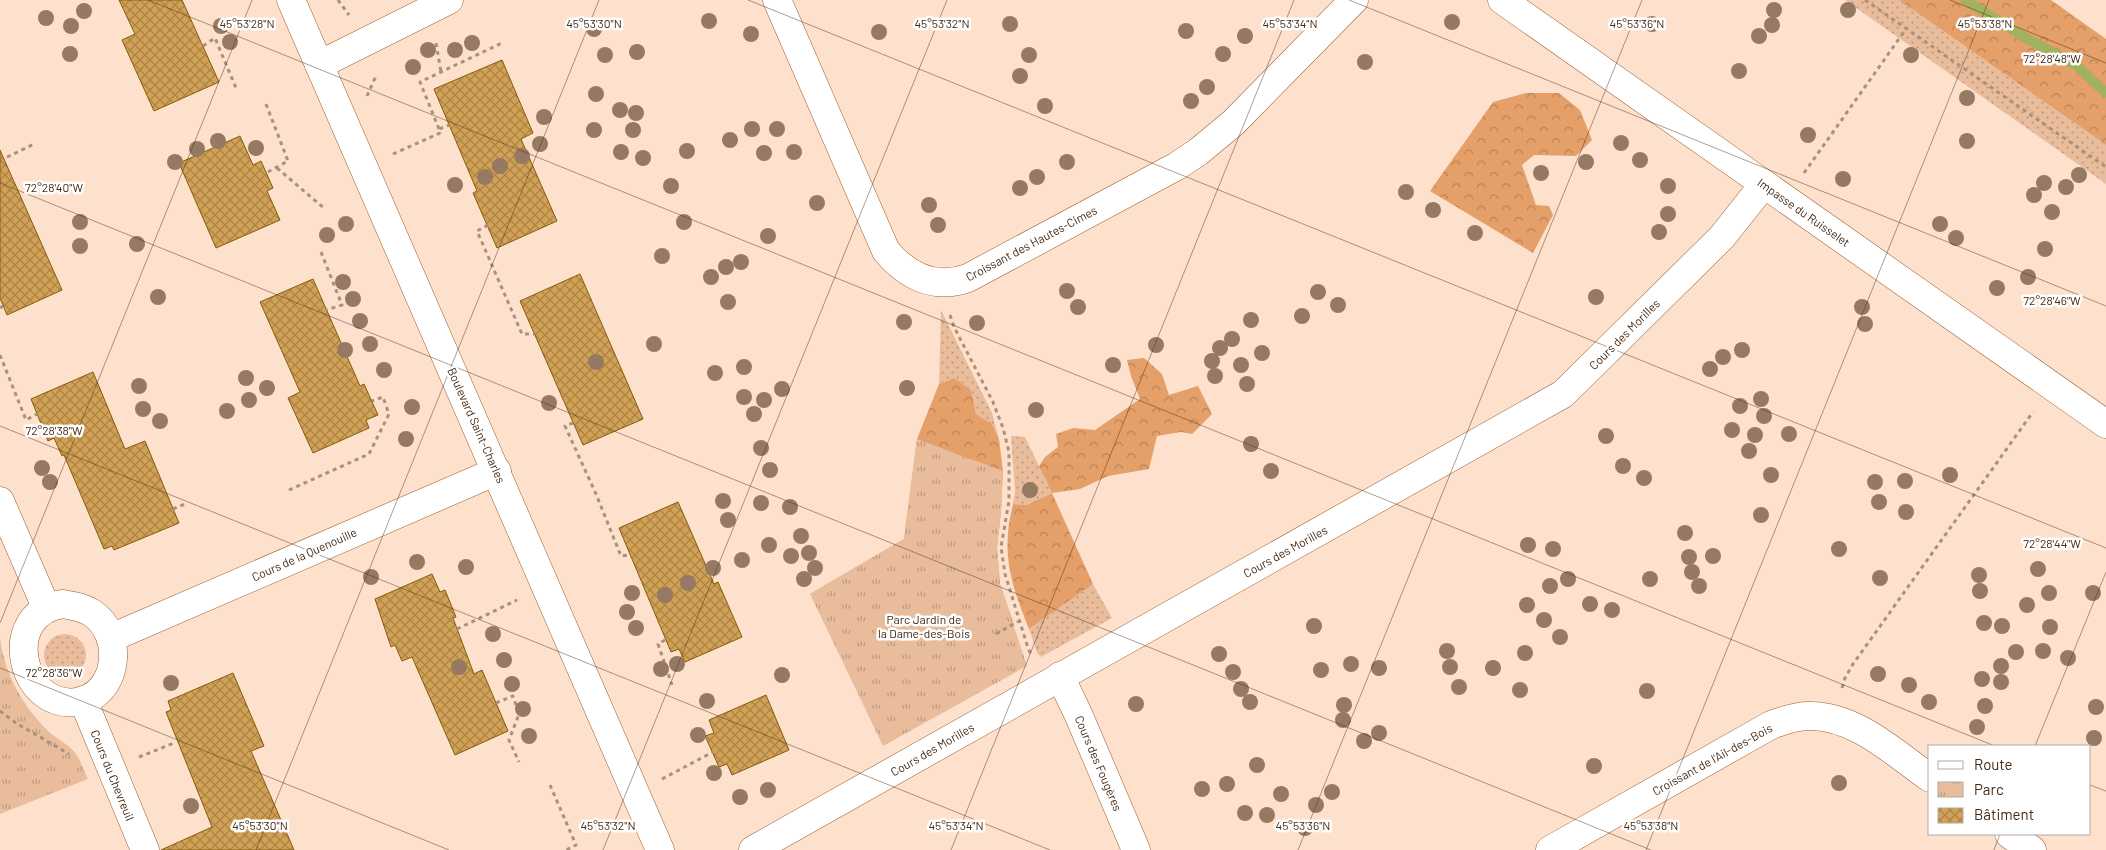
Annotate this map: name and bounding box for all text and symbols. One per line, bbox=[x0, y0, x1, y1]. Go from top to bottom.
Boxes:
text: 45°53'28"N bbox=[219, 16, 275, 30]
text: 45°53'30"N bbox=[566, 16, 622, 30]
text: 45°53'32"N bbox=[914, 16, 970, 30]
text: 45°53'34"N bbox=[1262, 16, 1318, 30]
text: 45°53'36"N bbox=[1610, 16, 1664, 30]
text: 45°53'38"N bbox=[1958, 16, 2013, 30]
text: 72°28'48"W bbox=[2023, 51, 2081, 65]
street label: Impasse du Ruisselet bbox=[1755, 175, 1853, 249]
text: 72°28'40"W bbox=[25, 180, 83, 194]
street label: Croissant des Hautes-Cimes bbox=[963, 202, 1099, 284]
text: 72°28'46"W bbox=[2023, 293, 2081, 307]
street label: Cours des Morilles bbox=[1586, 296, 1662, 372]
street label: Boulevard Saint-Charles bbox=[445, 365, 509, 485]
text: 72°28'38"W bbox=[25, 423, 83, 437]
street label: Cours des Morilles bbox=[1241, 522, 1330, 580]
street label: Cours de la Quenouille bbox=[249, 525, 359, 583]
text: 72°28'44"W bbox=[2023, 536, 2081, 550]
park label: Parc Jardin de la Dame-des-Bois bbox=[878, 612, 970, 640]
text: 72°28'36"W bbox=[25, 665, 83, 679]
street label: Cours des Fougères bbox=[1073, 713, 1126, 813]
street label: Cours des Morilles bbox=[888, 719, 976, 779]
street label: Croissant de l'Ail-des-Bois bbox=[1650, 720, 1775, 798]
street label: Cours du Chevreuil bbox=[88, 728, 138, 822]
legend bbox=[1928, 745, 2091, 835]
text: Route bbox=[1974, 755, 2013, 773]
text: Parc bbox=[1974, 780, 2004, 798]
text: Bâtiment bbox=[1974, 805, 2034, 823]
text: 45°53'30"N bbox=[232, 818, 288, 832]
text: 45°53'32"N bbox=[580, 818, 636, 832]
text: 45°53'34"N bbox=[928, 818, 984, 832]
text: 45°53'36"N bbox=[1276, 818, 1330, 832]
text: 45°53'38"N bbox=[1624, 818, 1679, 832]

